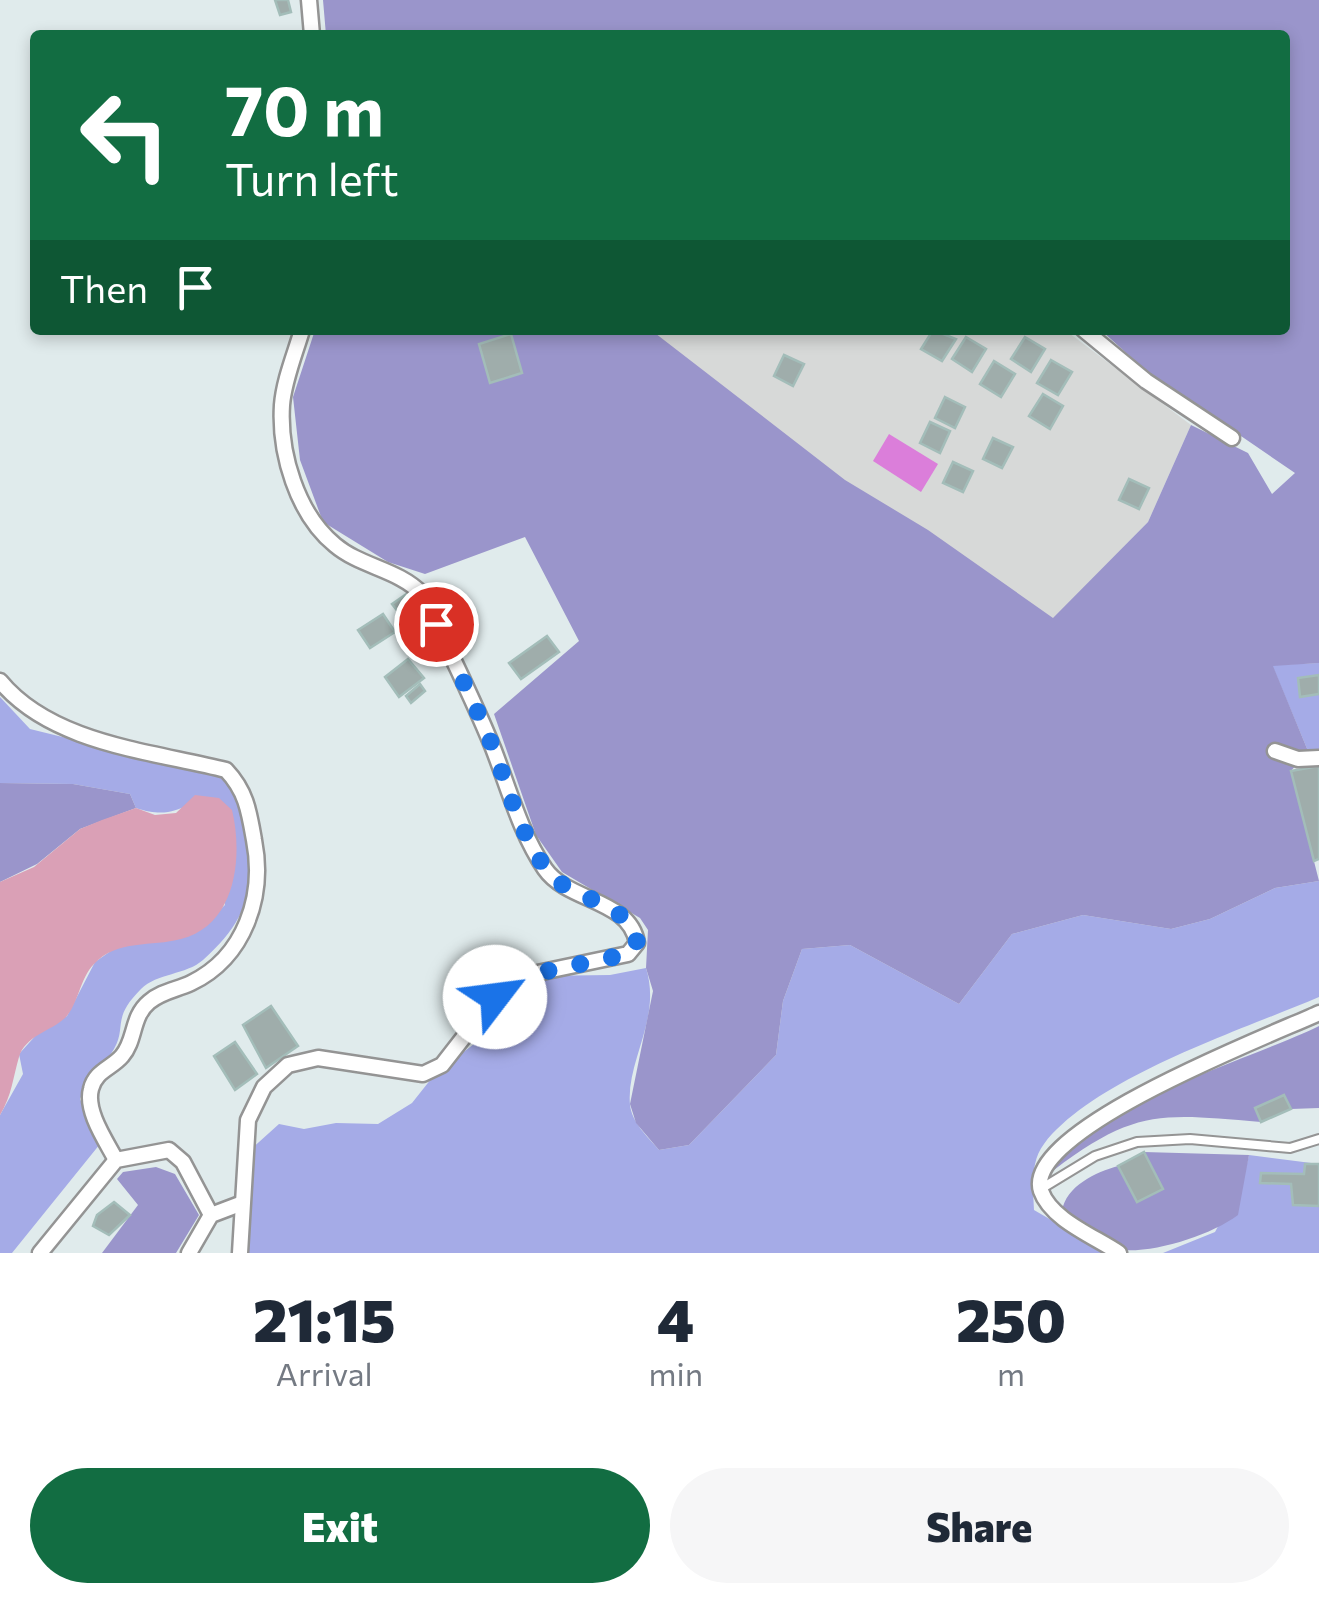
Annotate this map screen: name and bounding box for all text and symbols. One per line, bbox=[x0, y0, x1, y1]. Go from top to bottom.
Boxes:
text: 70 m bbox=[225, 65, 384, 150]
icon: left bbox=[60, 70, 190, 200]
text: Turn left bbox=[225, 150, 399, 205]
icon: arrive bbox=[168, 260, 223, 315]
text: Then bbox=[60, 264, 148, 311]
pin bbox=[394, 582, 479, 667]
icon: arrive bbox=[409, 597, 464, 652]
position arrow bbox=[443, 945, 547, 1049]
text: 21:15 bbox=[253, 1281, 396, 1354]
text: 4 bbox=[657, 1281, 694, 1354]
text: 250 bbox=[956, 1281, 1066, 1354]
text: Arrival bbox=[276, 1353, 373, 1393]
text: min bbox=[649, 1353, 703, 1393]
text: m bbox=[997, 1353, 1025, 1393]
button: Exit bbox=[30, 1468, 650, 1583]
button: Share bbox=[670, 1468, 1289, 1583]

